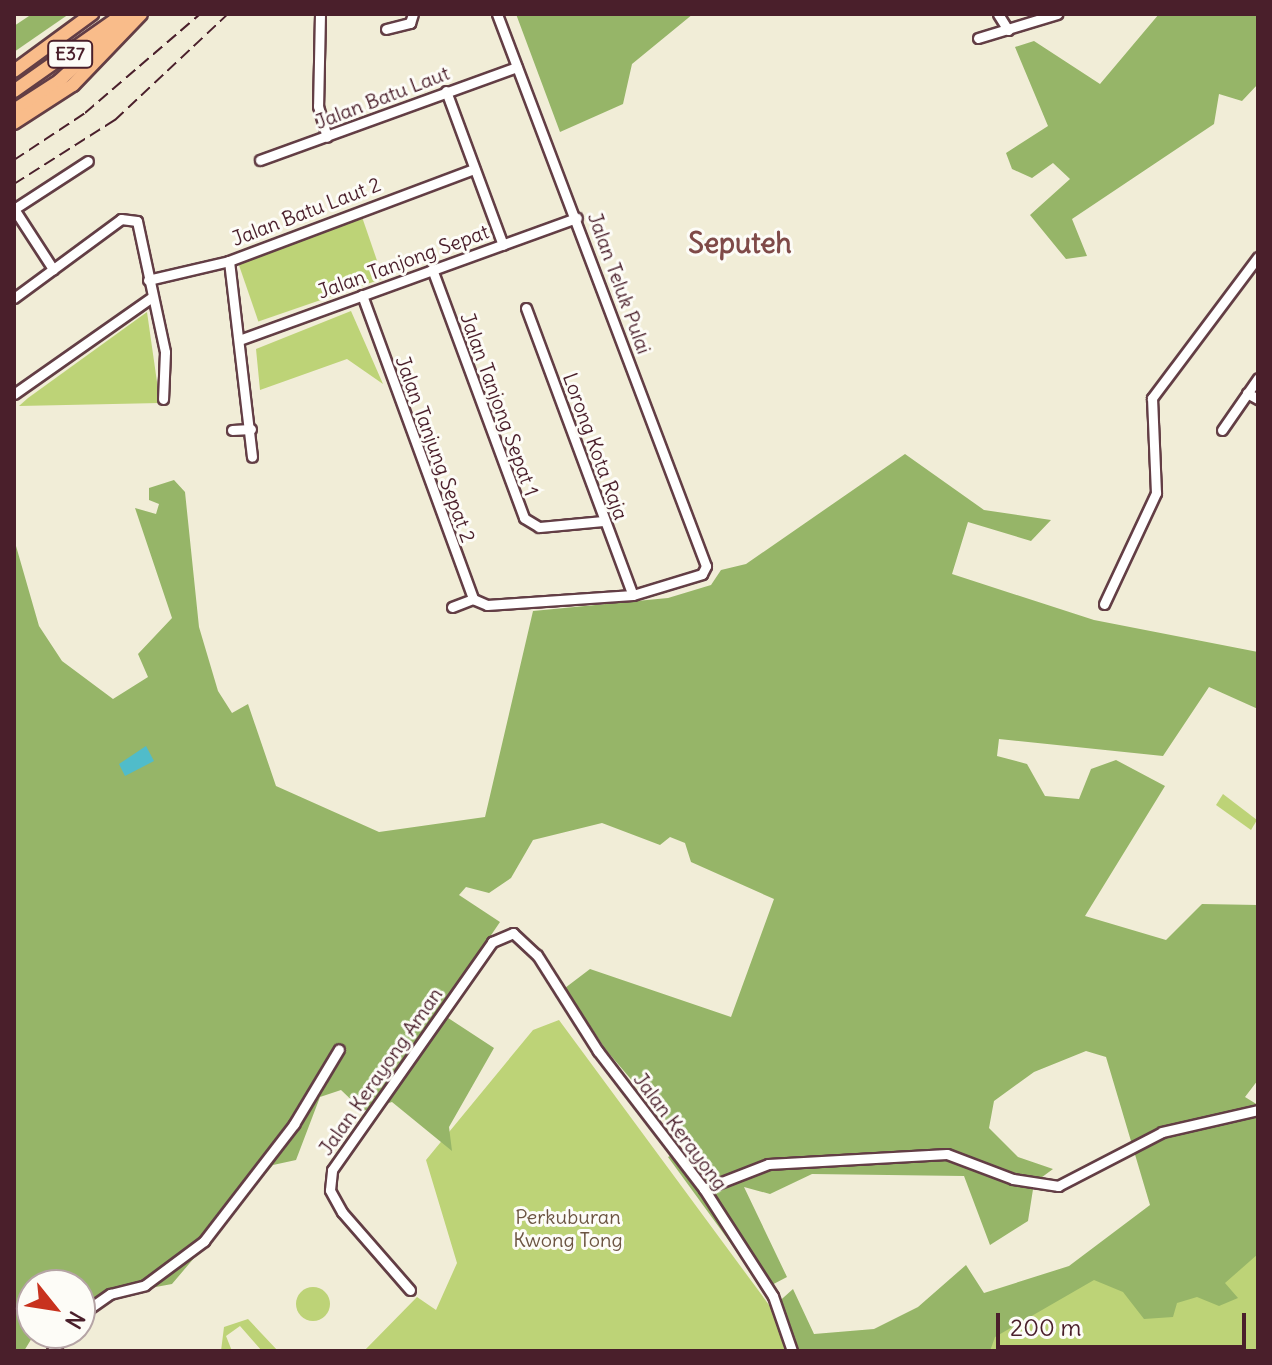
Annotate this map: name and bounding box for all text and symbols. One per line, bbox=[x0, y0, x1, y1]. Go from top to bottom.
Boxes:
road number: E37 bbox=[46, 40, 94, 68]
street label: Jalan Batu Laut bbox=[311, 60, 453, 134]
street label: Jalan Batu Laut 2 bbox=[228, 172, 384, 250]
street label: Jalan Teluk Pulai bbox=[583, 209, 657, 357]
street label: Jalan Tanjong Sepat bbox=[314, 219, 492, 303]
district label: Seputeh bbox=[688, 226, 792, 260]
street label: Jalan Tanjong Sepat 1 bbox=[456, 309, 544, 499]
street label: Jalan Tanjung Sepat 2 bbox=[391, 352, 481, 546]
street label: Lorong Kota Raja bbox=[558, 369, 634, 523]
street label: Jalan Kerayong Aman bbox=[313, 983, 447, 1159]
street label: Jalan Kerayong bbox=[629, 1067, 733, 1195]
park label: Perkuburan Kwong Tong bbox=[513, 1205, 623, 1252]
north arrow bbox=[16, 1269, 96, 1349]
scale bar bbox=[1000, 1297, 1250, 1347]
text: N bbox=[59, 1306, 91, 1334]
text: 200 m bbox=[1010, 1312, 1082, 1342]

